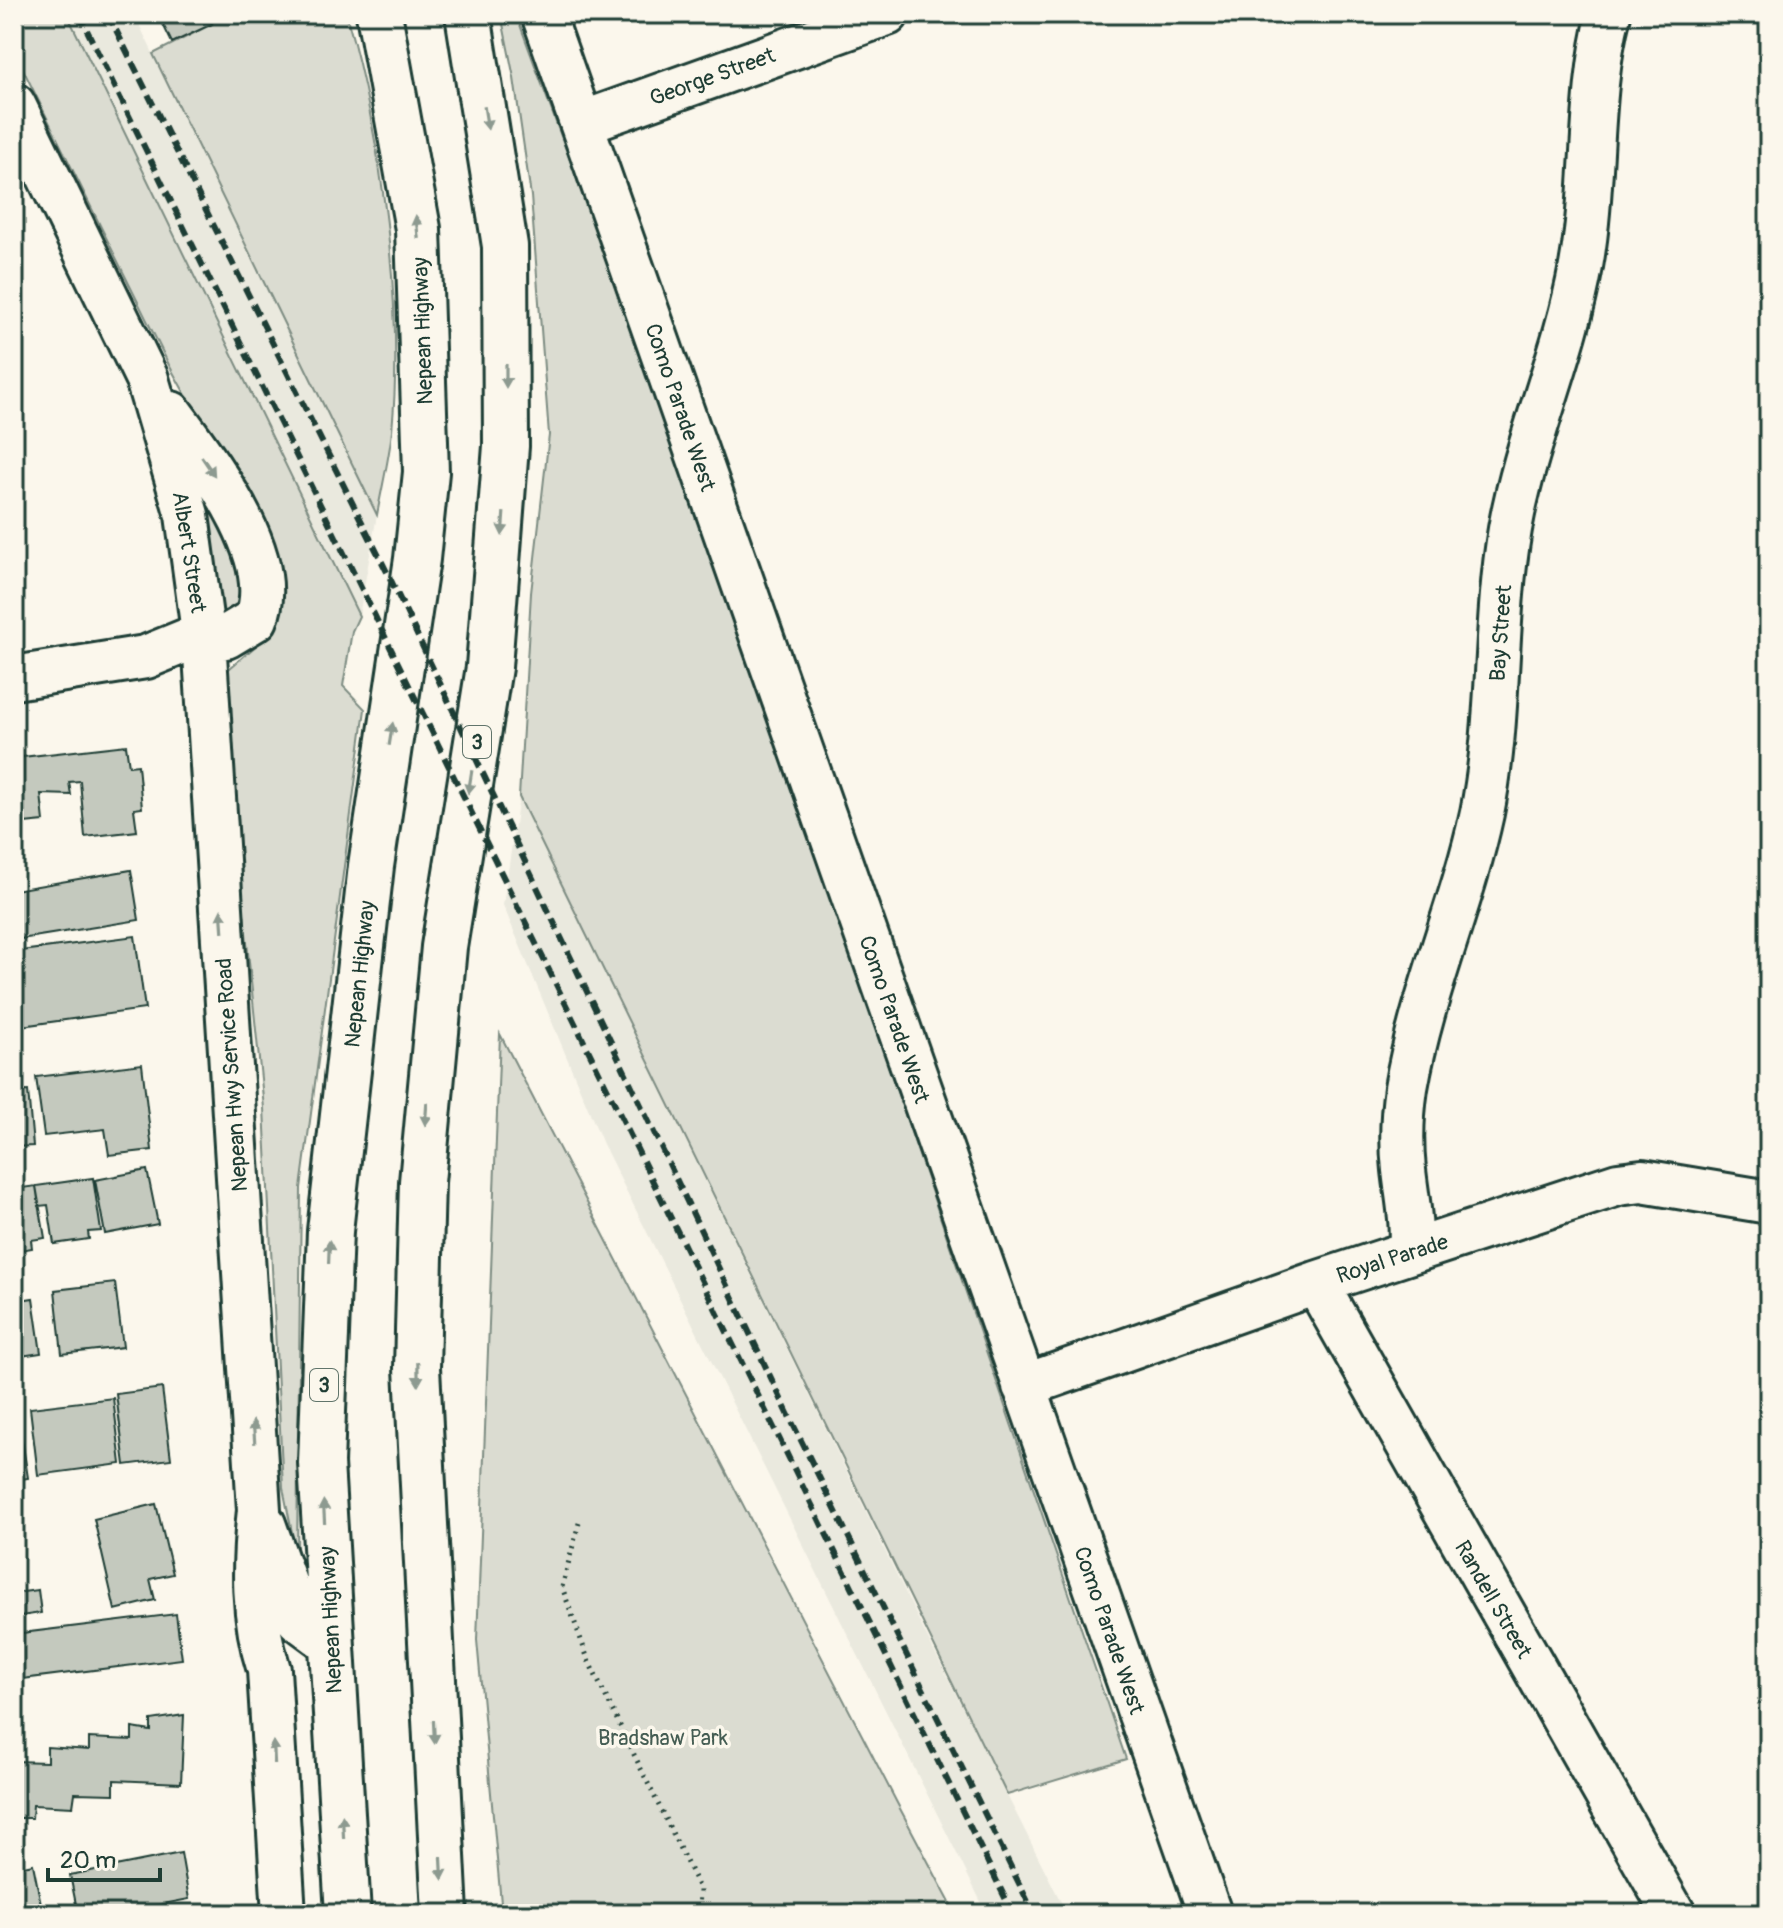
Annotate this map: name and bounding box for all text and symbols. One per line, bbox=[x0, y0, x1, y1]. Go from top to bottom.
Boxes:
street label: George Street bbox=[646, 41, 779, 113]
one-way arrow bbox=[480, 105, 493, 130]
one-way arrow bbox=[411, 214, 424, 239]
street label: Nepean Highway bbox=[406, 257, 440, 405]
street label: Como Parade West bbox=[638, 320, 722, 495]
one-way arrow bbox=[500, 364, 512, 389]
one-way arrow bbox=[200, 455, 215, 477]
street label: Albert Street bbox=[166, 490, 212, 615]
one-way arrow bbox=[496, 512, 509, 537]
street label: Bay Street bbox=[1484, 584, 1518, 682]
one-way arrow bbox=[385, 721, 398, 746]
road number: 3 bbox=[463, 726, 491, 758]
one-way arrow bbox=[464, 770, 476, 795]
street label: Nepean Highway bbox=[338, 899, 382, 1049]
one-way arrow bbox=[215, 908, 228, 933]
street label: Como Parade West bbox=[852, 932, 936, 1107]
street label: Nepean Hwy Service Road bbox=[210, 957, 254, 1193]
one-way arrow bbox=[419, 1102, 432, 1127]
street label: Royal Parade bbox=[1333, 1228, 1452, 1290]
one-way arrow bbox=[323, 1239, 336, 1264]
one-way arrow bbox=[412, 1362, 424, 1387]
road number: 3 bbox=[310, 1369, 338, 1401]
one-way arrow bbox=[247, 1419, 260, 1444]
one-way arrow bbox=[317, 1499, 330, 1524]
street label: Randell Street bbox=[1448, 1536, 1538, 1664]
street label: Como Parade West bbox=[1067, 1543, 1151, 1718]
street label: Nepean Highway bbox=[313, 1545, 349, 1694]
one-way arrow bbox=[428, 1720, 441, 1745]
park label: Bradshaw Park bbox=[598, 1724, 728, 1752]
one-way arrow bbox=[267, 1739, 280, 1764]
one-way arrow bbox=[336, 1814, 349, 1839]
scale bar bbox=[48, 1832, 160, 1882]
text: 20 m bbox=[60, 1846, 116, 1875]
one-way arrow bbox=[436, 1856, 449, 1881]

